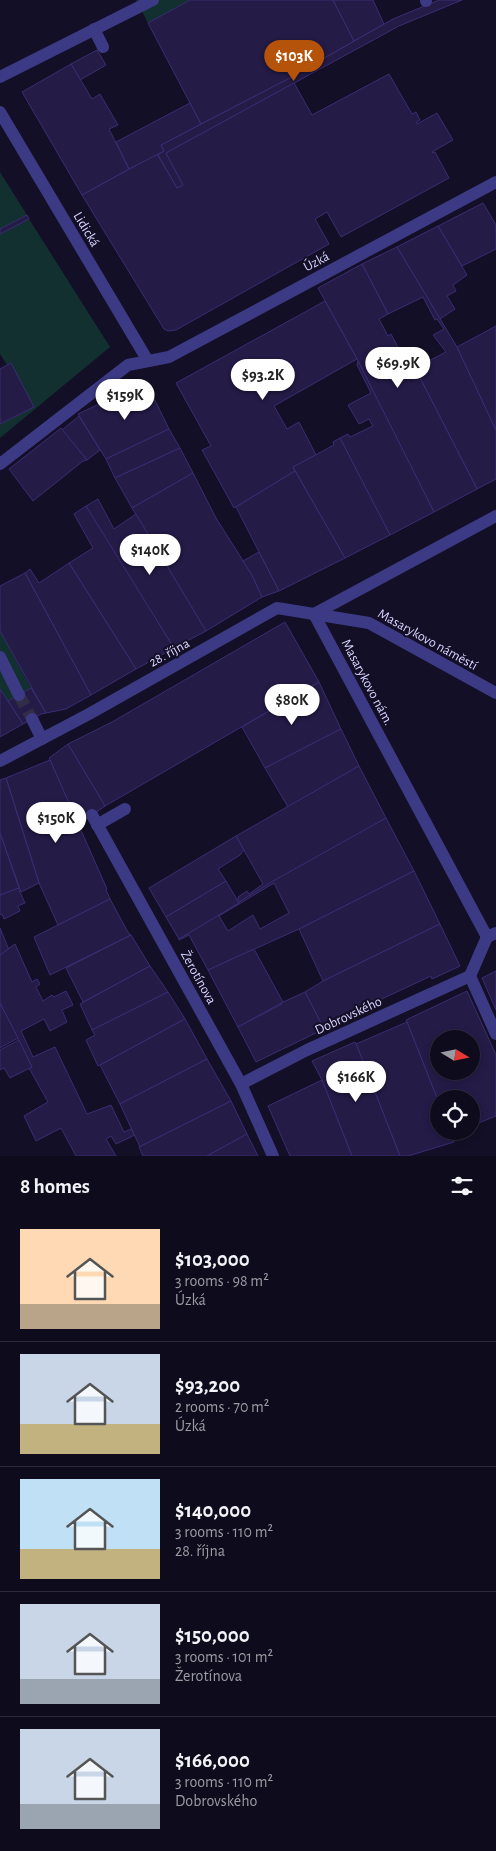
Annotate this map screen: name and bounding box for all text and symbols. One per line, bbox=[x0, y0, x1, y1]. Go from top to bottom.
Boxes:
pin: $103K bbox=[259, 39, 329, 82]
text: $103K bbox=[275, 48, 313, 64]
street label: Lidická bbox=[70, 210, 102, 250]
street label: Úzká bbox=[300, 246, 332, 274]
pin: $69.9K bbox=[357, 346, 439, 389]
text: $69.9K bbox=[376, 355, 420, 371]
pin: $93.2K bbox=[222, 358, 304, 401]
text: $93.2K bbox=[242, 367, 284, 383]
pin: $159K bbox=[90, 378, 160, 421]
text: $159K bbox=[107, 387, 143, 403]
pin: $140K bbox=[115, 534, 185, 576]
text: $140K bbox=[131, 542, 169, 558]
street label: Masarykovo náměstí bbox=[375, 607, 480, 673]
street label: 28. října bbox=[147, 636, 193, 670]
street label: Masarykovo nám. bbox=[339, 637, 396, 728]
pin: $80K bbox=[262, 684, 322, 726]
text: $80K bbox=[276, 692, 308, 708]
pin: $150K bbox=[21, 802, 91, 844]
text: $150K bbox=[37, 810, 75, 826]
street label: Žerotínova bbox=[178, 947, 220, 1007]
street label: Dobrovského bbox=[313, 994, 384, 1037]
north arrow bbox=[430, 1030, 480, 1080]
map controls bbox=[430, 1030, 480, 1140]
pin: $166K bbox=[321, 1060, 391, 1103]
text: $166K bbox=[337, 1069, 375, 1085]
button: locate bbox=[430, 1090, 480, 1140]
icon: filters bbox=[448, 1172, 476, 1200]
text: 8 homes bbox=[20, 1176, 90, 1197]
icon: home bbox=[60, 1249, 120, 1309]
text: $103,000 bbox=[175, 1249, 250, 1270]
text: 3 rooms · 98 m² bbox=[175, 1273, 269, 1289]
text: Úzká bbox=[175, 1292, 206, 1308]
icon: home bbox=[60, 1374, 120, 1434]
text: $93,200 bbox=[175, 1375, 240, 1396]
text: 2 rooms · 70 m² bbox=[175, 1399, 269, 1415]
text: Úzká bbox=[175, 1418, 206, 1434]
icon: home bbox=[60, 1499, 120, 1559]
text: $140,000 bbox=[175, 1500, 251, 1521]
text: 3 rooms · 110 m² bbox=[175, 1524, 273, 1540]
text: 28. října bbox=[175, 1543, 225, 1559]
icon: home bbox=[60, 1624, 120, 1684]
text: $150,000 bbox=[175, 1625, 250, 1646]
text: 3 rooms · 101 m² bbox=[175, 1649, 273, 1665]
text: Žerotínova bbox=[175, 1668, 242, 1684]
icon: home bbox=[60, 1749, 120, 1809]
text: $166,000 bbox=[175, 1750, 250, 1771]
text: 3 rooms · 110 m² bbox=[175, 1774, 273, 1790]
text: Dobrovského bbox=[175, 1793, 257, 1809]

